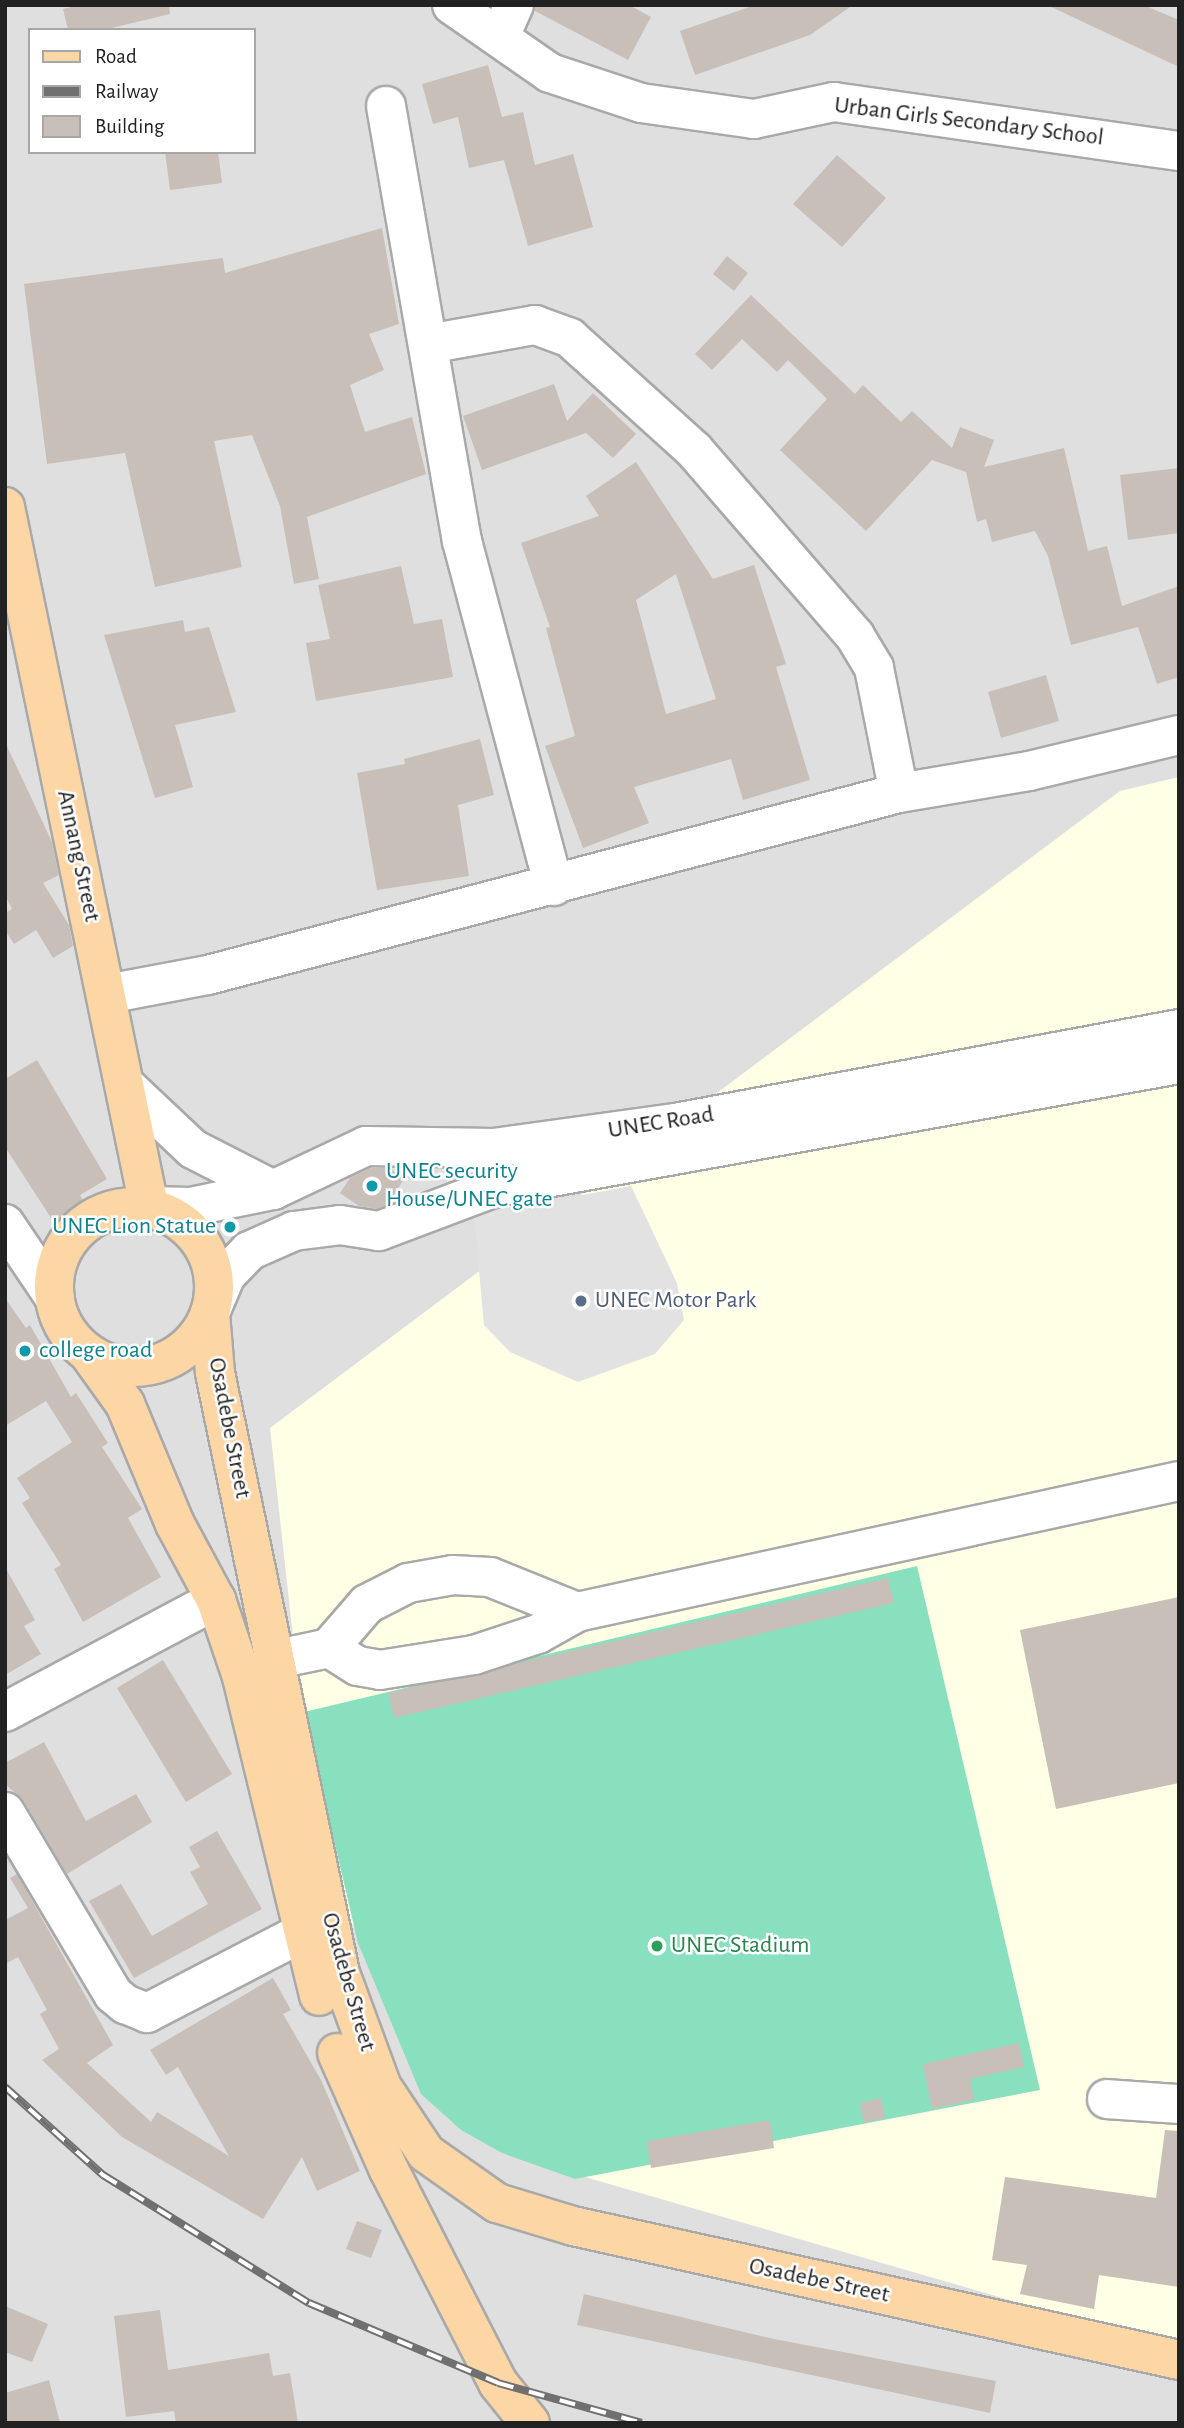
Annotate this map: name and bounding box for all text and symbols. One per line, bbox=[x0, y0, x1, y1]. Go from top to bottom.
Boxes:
legend bbox=[28, 28, 256, 154]
text: Road bbox=[95, 46, 137, 67]
text: Railway bbox=[95, 81, 158, 102]
street label: Urban Girls Secondary School bbox=[833, 91, 1105, 153]
text: Building bbox=[95, 116, 164, 137]
street label: Annang Street bbox=[50, 788, 106, 924]
street label: UNEC Road bbox=[606, 1100, 716, 1146]
place label: UNEC security House/UNEC gate bbox=[386, 1158, 553, 1214]
marker: UNEC security House/UNEC gate bbox=[364, 1178, 380, 1194]
place label: UNEC Lion Statue bbox=[52, 1213, 216, 1241]
marker: UNEC Lion Statue bbox=[222, 1219, 238, 1235]
place label: UNEC Motor Park bbox=[595, 1287, 756, 1315]
marker: UNEC Motor Park bbox=[573, 1293, 589, 1309]
place label: college road bbox=[39, 1337, 152, 1365]
marker: college road bbox=[17, 1343, 33, 1359]
street label: Osadebe Street bbox=[201, 1355, 257, 1501]
street label: Osadebe Street bbox=[315, 1910, 381, 2054]
place label: UNEC Stadium bbox=[671, 1932, 810, 1960]
marker: UNEC Stadium bbox=[649, 1938, 665, 1954]
street label: Osadebe Street bbox=[746, 2252, 892, 2310]

